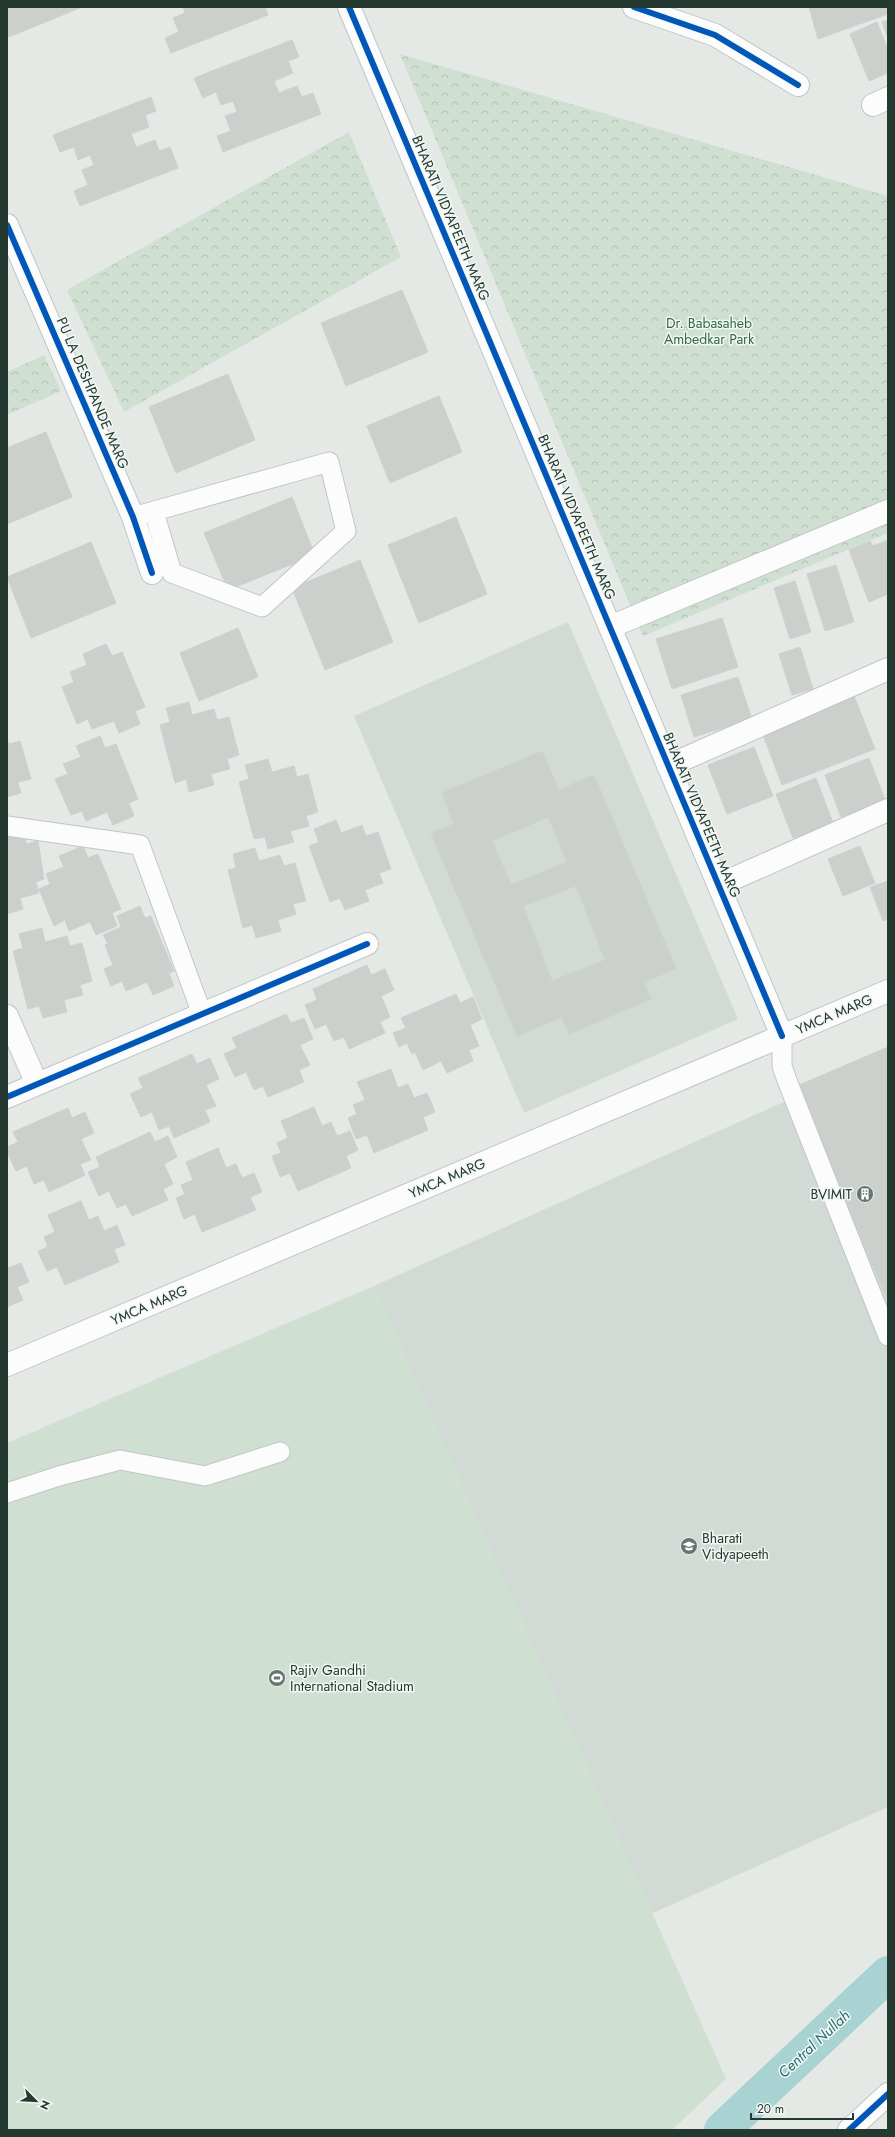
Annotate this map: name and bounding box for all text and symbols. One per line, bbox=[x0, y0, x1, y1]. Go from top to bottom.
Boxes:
street label: BHARATI VIDYAPEETH MARG bbox=[407, 132, 495, 304]
park label: Dr. Babasaheb Ambedkar Park bbox=[664, 313, 755, 349]
street label: PU LA DESHPANDE MARG bbox=[52, 314, 134, 472]
street label: BHARATI VIDYAPEETH MARG bbox=[533, 431, 621, 603]
street label: BHARATI VIDYAPEETH MARG bbox=[658, 729, 746, 901]
street label: YMCA MARG bbox=[793, 989, 875, 1039]
street label: YMCA MARG bbox=[406, 1153, 488, 1203]
place label: BVIMIT bbox=[810, 1184, 852, 1204]
building icon: BVIMIT bbox=[855, 1184, 875, 1204]
street label: YMCA MARG bbox=[108, 1280, 190, 1330]
place label: Bharati Vidyapeeth bbox=[702, 1528, 769, 1564]
school or university icon: Bharati Vidyapeeth bbox=[679, 1536, 699, 1556]
place label: Rajiv Gandhi International Stadium bbox=[290, 1660, 414, 1696]
sports icon: Rajiv Gandhi International Stadium bbox=[267, 1668, 287, 1688]
water label: Central Nullah bbox=[773, 2005, 855, 2083]
north arrow bbox=[16, 2081, 56, 2121]
scale bar bbox=[751, 2095, 853, 2121]
text: N bbox=[36, 2098, 54, 2112]
text: 20 m bbox=[757, 2100, 784, 2118]

